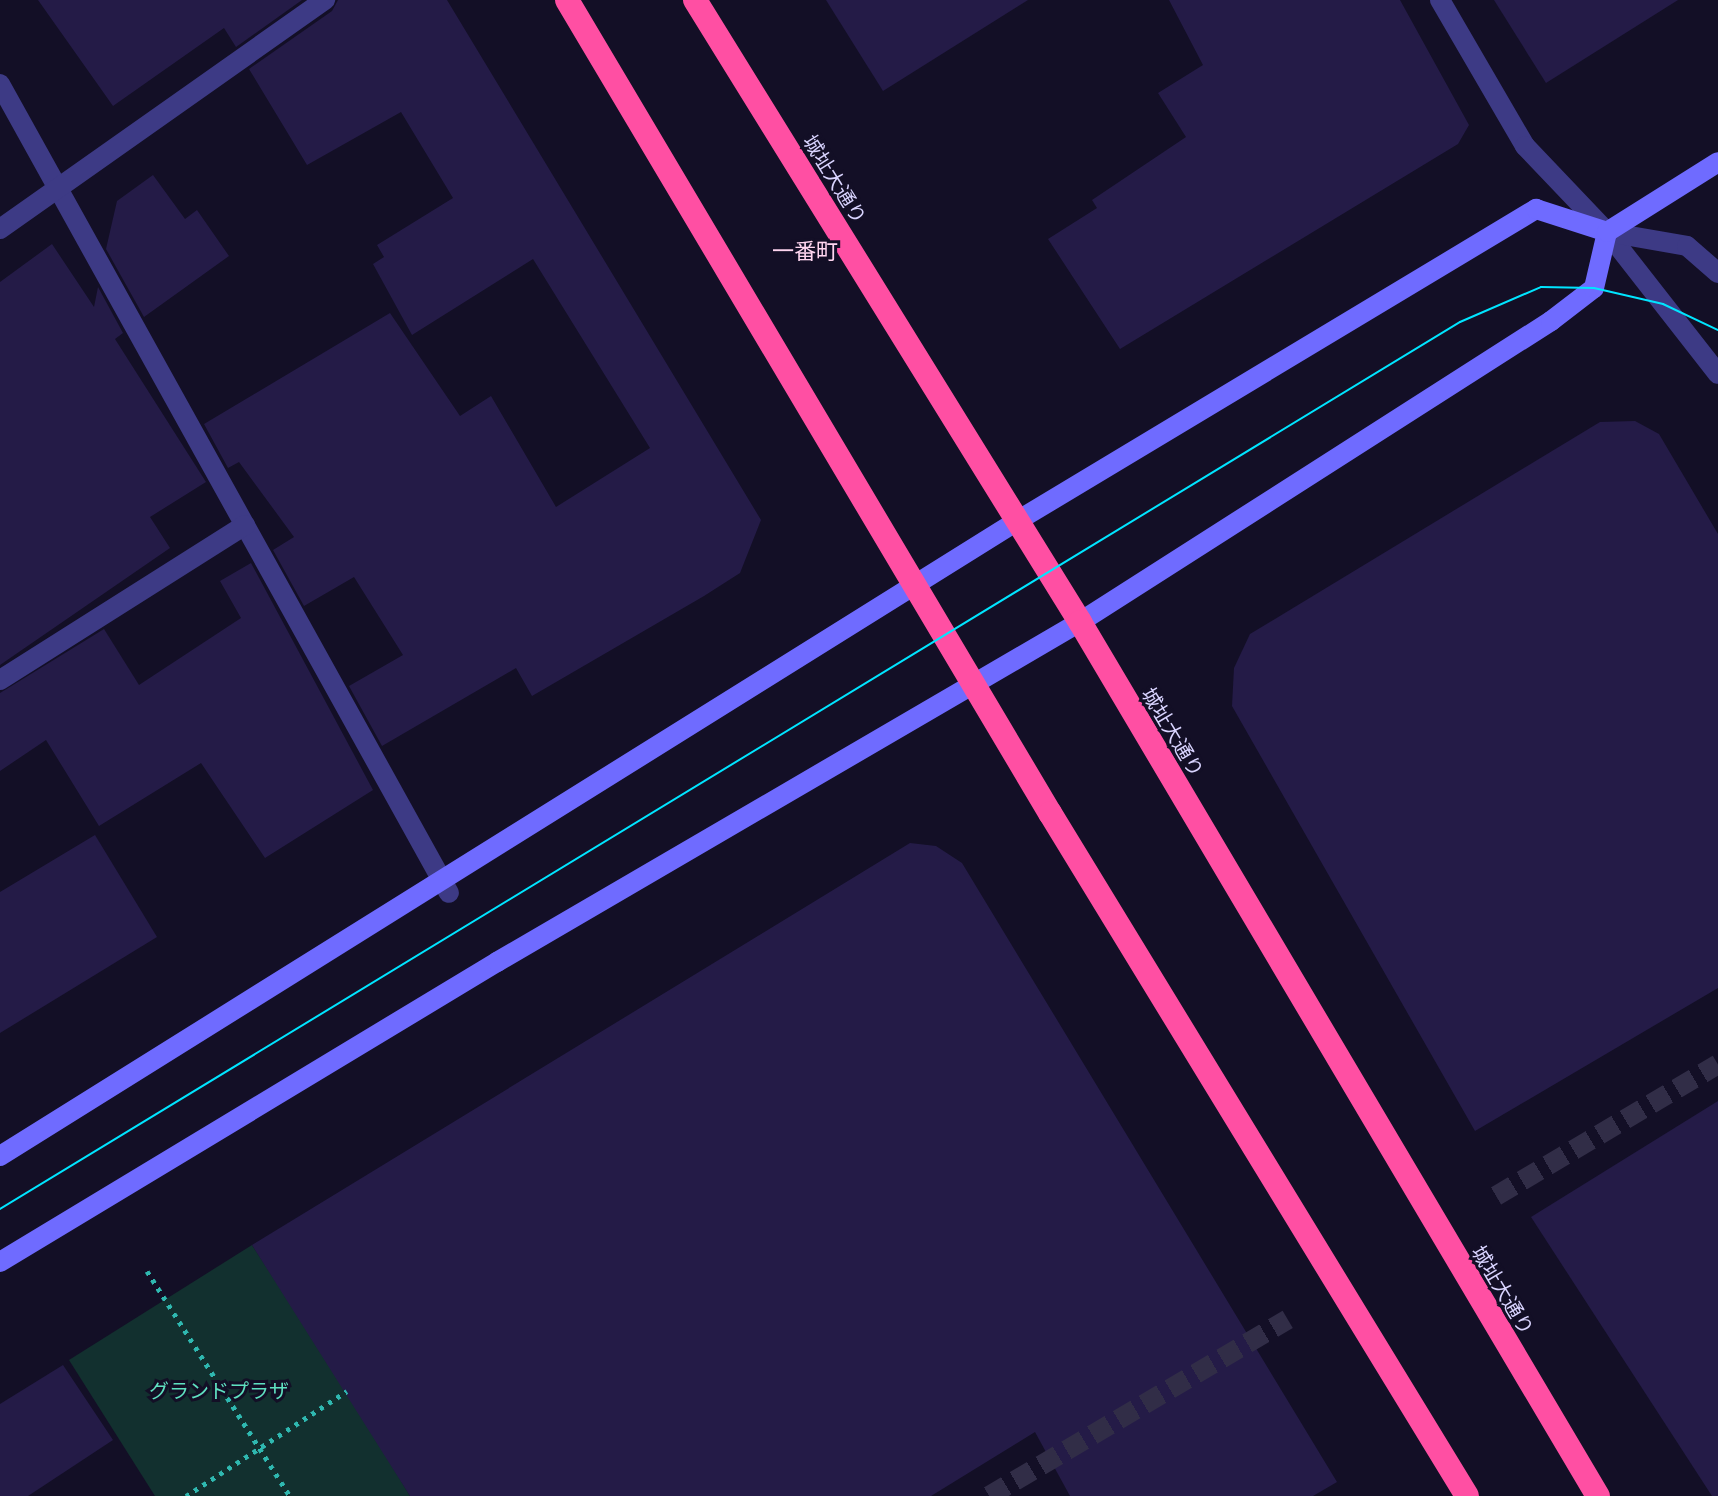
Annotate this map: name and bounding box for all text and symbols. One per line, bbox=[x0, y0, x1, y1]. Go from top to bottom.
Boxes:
street label: 城址大通り bbox=[798, 130, 872, 228]
district label: 一番町 bbox=[772, 239, 838, 265]
street label: 城址大通り bbox=[1137, 683, 1209, 781]
street label: 城址大通り bbox=[1467, 1241, 1539, 1339]
park label: グランドプラザ bbox=[149, 1378, 289, 1402]

